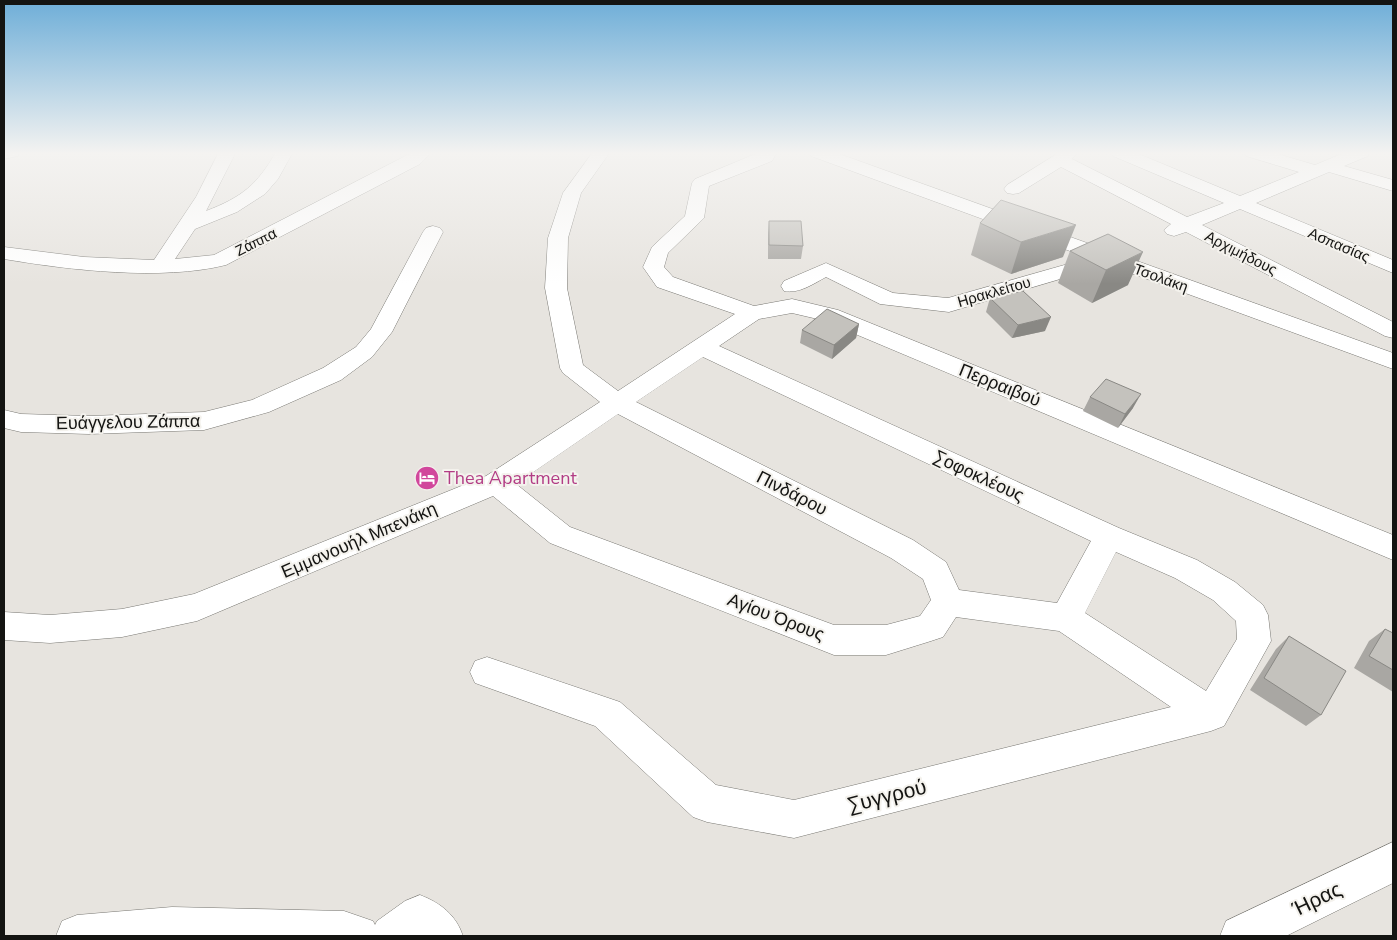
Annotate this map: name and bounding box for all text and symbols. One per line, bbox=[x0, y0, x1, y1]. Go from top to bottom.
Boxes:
street label: Ζάππα bbox=[232, 223, 280, 261]
street label: Ασπασίας bbox=[1305, 223, 1373, 267]
street label: Αρχιμήδους bbox=[1201, 226, 1281, 280]
street label: Τσολάκη bbox=[1131, 259, 1191, 297]
street label: Ηρακλείτου bbox=[955, 272, 1033, 312]
street label: Περραιβού bbox=[956, 358, 1044, 412]
street label: Ευάγγελου Ζάππα bbox=[56, 409, 200, 435]
street label: Σοφοκλέους bbox=[930, 445, 1028, 508]
hotel icon: Thea Apartment bbox=[414, 465, 440, 491]
street label: Πινδάρου bbox=[752, 465, 832, 521]
place label: Thea Apartment bbox=[444, 466, 577, 490]
street label: Εμμανουήλ Μπενάκη bbox=[277, 496, 441, 584]
street label: Αγίου Όρους bbox=[724, 588, 828, 647]
street label: Συγγρού bbox=[845, 773, 929, 819]
street label: Ήρας bbox=[1287, 875, 1346, 923]

